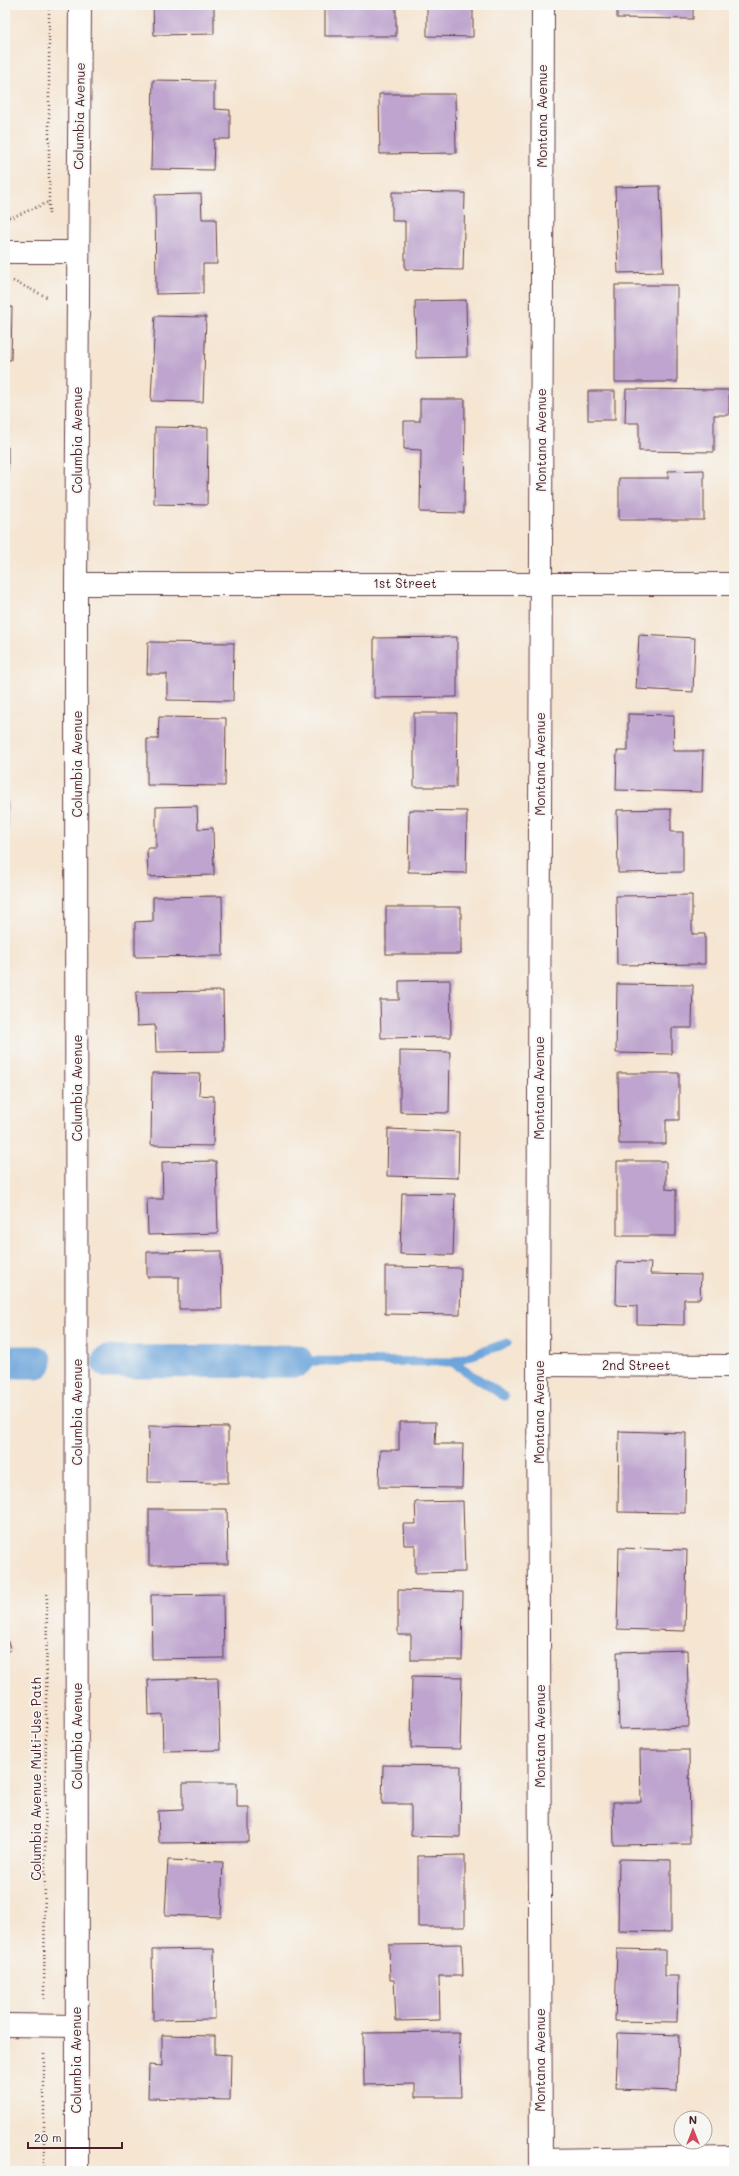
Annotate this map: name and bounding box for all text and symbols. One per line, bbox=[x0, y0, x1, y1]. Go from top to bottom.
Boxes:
street label: Columbia Avenue bbox=[69, 62, 88, 170]
street label: Montana Avenue bbox=[533, 64, 550, 168]
street label: Columbia Avenue bbox=[68, 386, 85, 494]
street label: Montana Avenue bbox=[532, 388, 549, 492]
street label: 1st Street bbox=[373, 574, 437, 591]
street label: Columbia Avenue bbox=[68, 710, 85, 818]
street label: Montana Avenue bbox=[531, 712, 548, 816]
street label: Columbia Avenue bbox=[68, 1034, 85, 1142]
street label: Montana Avenue bbox=[530, 1036, 547, 1140]
street label: 2nd Street bbox=[602, 1356, 670, 1373]
street label: Columbia Avenue bbox=[68, 1358, 85, 1466]
street label: Montana Avenue bbox=[530, 1360, 547, 1464]
street label: Columbia Avenue Multi-Use Path bbox=[27, 1677, 44, 1881]
street label: Columbia Avenue bbox=[68, 1682, 85, 1790]
street label: Montana Avenue bbox=[531, 1684, 548, 1788]
street label: Columbia Avenue bbox=[67, 2006, 84, 2114]
street label: Montana Avenue bbox=[531, 2008, 548, 2112]
north arrow bbox=[673, 2110, 713, 2150]
text: N bbox=[689, 2112, 697, 2127]
scale bar bbox=[28, 2124, 122, 2150]
text: 20 m bbox=[34, 2129, 62, 2145]

